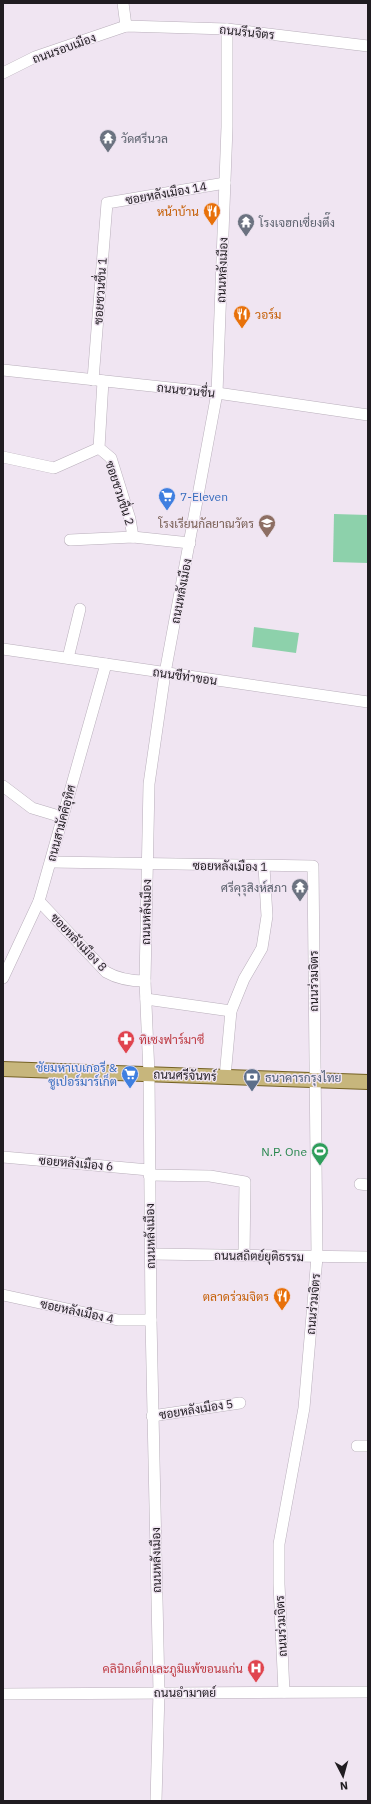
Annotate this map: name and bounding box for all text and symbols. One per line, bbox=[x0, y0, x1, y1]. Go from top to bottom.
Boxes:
street label: ถนนรึนจิตร bbox=[219, 22, 276, 42]
street label: ถนนรอบเมือง bbox=[30, 30, 98, 66]
temple icon: วัดศรีนวล bbox=[98, 128, 118, 153]
place label: วัดศรีนวล bbox=[121, 131, 168, 146]
street label: ซอยหลังเมือง 14 bbox=[124, 178, 208, 208]
restaurant icon: หน้าบ้าน bbox=[202, 201, 222, 226]
place label: หน้าบ้าน bbox=[157, 204, 199, 219]
temple icon: โรงเจฮกเซี่ยงตึ๊ง bbox=[236, 212, 256, 237]
place label: โรงเจฮกเซี่ยงตึ๊ง bbox=[258, 212, 335, 230]
street label: ถนนหลังเมือง bbox=[213, 237, 231, 303]
street label: ซอยชวนชื่น 1 bbox=[87, 257, 110, 325]
restaurant icon: วอร์ม bbox=[232, 304, 252, 329]
place label: วอร์ม bbox=[255, 307, 281, 322]
street label: ถนนชวนชื่น bbox=[156, 377, 216, 401]
street label: ซอยชวนชื่น 2 bbox=[102, 458, 140, 527]
supermarket icon: 7-Eleven bbox=[157, 486, 177, 511]
place label: 7-Eleven bbox=[180, 489, 228, 504]
school or university icon: โรงเรียนกัลยาณวัตร bbox=[257, 513, 277, 538]
place label: โรงเรียนกัลยาณวัตร bbox=[157, 516, 254, 531]
street label: ถนนหลังเมือง bbox=[167, 557, 195, 625]
street label: ถนนชีท่าขอน bbox=[152, 664, 219, 688]
street label: ถนนสามัคคีอุทิศ bbox=[44, 783, 80, 864]
street label: ซอยหลังเมือง 1 bbox=[192, 858, 268, 874]
temple icon: ศรีคุรุสิงห์สภา bbox=[290, 877, 310, 902]
street label: ถนนหลังเมือง bbox=[138, 879, 154, 945]
place label: ศรีคุรุสิงห์สภา bbox=[221, 880, 287, 897]
street label: ซอยหลังเมือง 8 bbox=[48, 910, 110, 974]
street label: ถนนร่วมจิตร bbox=[306, 950, 321, 1012]
pharmacy icon: ทิเซงฟาร์มาซี bbox=[116, 1029, 136, 1054]
place label: ทิเซงฟาร์มาซี bbox=[139, 1032, 204, 1047]
place label: ชัยมหาเบเกอรี & ซูเปอร์มาร์เก็ต bbox=[36, 1060, 118, 1090]
supermarket icon: ชัยมหาเบเกอรี & ซูเปอร์มาร์เก็ต bbox=[120, 1064, 140, 1089]
street label: ถนนศรีจันทร์ bbox=[153, 1066, 217, 1084]
bank icon: ธนาคารกรุงไทย bbox=[242, 1067, 262, 1092]
place label: ธนาคารกรุงไทย bbox=[265, 1070, 341, 1087]
sports icon: N.P. One bbox=[310, 1141, 330, 1166]
place label: N.P. One bbox=[261, 1144, 307, 1159]
street label: ซอยหลังเมือง 6 bbox=[38, 1152, 114, 1174]
street label: ถนนหลังเมือง bbox=[142, 1203, 158, 1269]
street label: ถนนสถิตย์ยุติธรรม bbox=[214, 1248, 304, 1266]
street label: ถนนร่วมจิตร bbox=[303, 1273, 323, 1335]
restaurant icon: ตลาดร่วมจิตร bbox=[272, 1286, 292, 1311]
place label: ตลาดร่วมจิตร bbox=[203, 1289, 269, 1304]
street label: ซอยหลังเมือง 4 bbox=[39, 1296, 115, 1326]
street label: ซอยหลังเมือง 5 bbox=[158, 1396, 234, 1422]
street label: ถนนหลังเมือง bbox=[148, 1527, 164, 1593]
street label: ถนนร่วมจิตร bbox=[272, 1595, 290, 1657]
hospital icon: คลินิกเด็กและภูมิแพ้ขอนแก่น bbox=[246, 1658, 266, 1683]
place label: คลินิกเด็กและภูมิแพ้ขอนแก่น bbox=[103, 1660, 243, 1677]
street label: ถนนอำมาตย์ bbox=[154, 1685, 216, 1700]
north arrow bbox=[323, 1756, 363, 1796]
text: N bbox=[339, 1779, 349, 1793]

